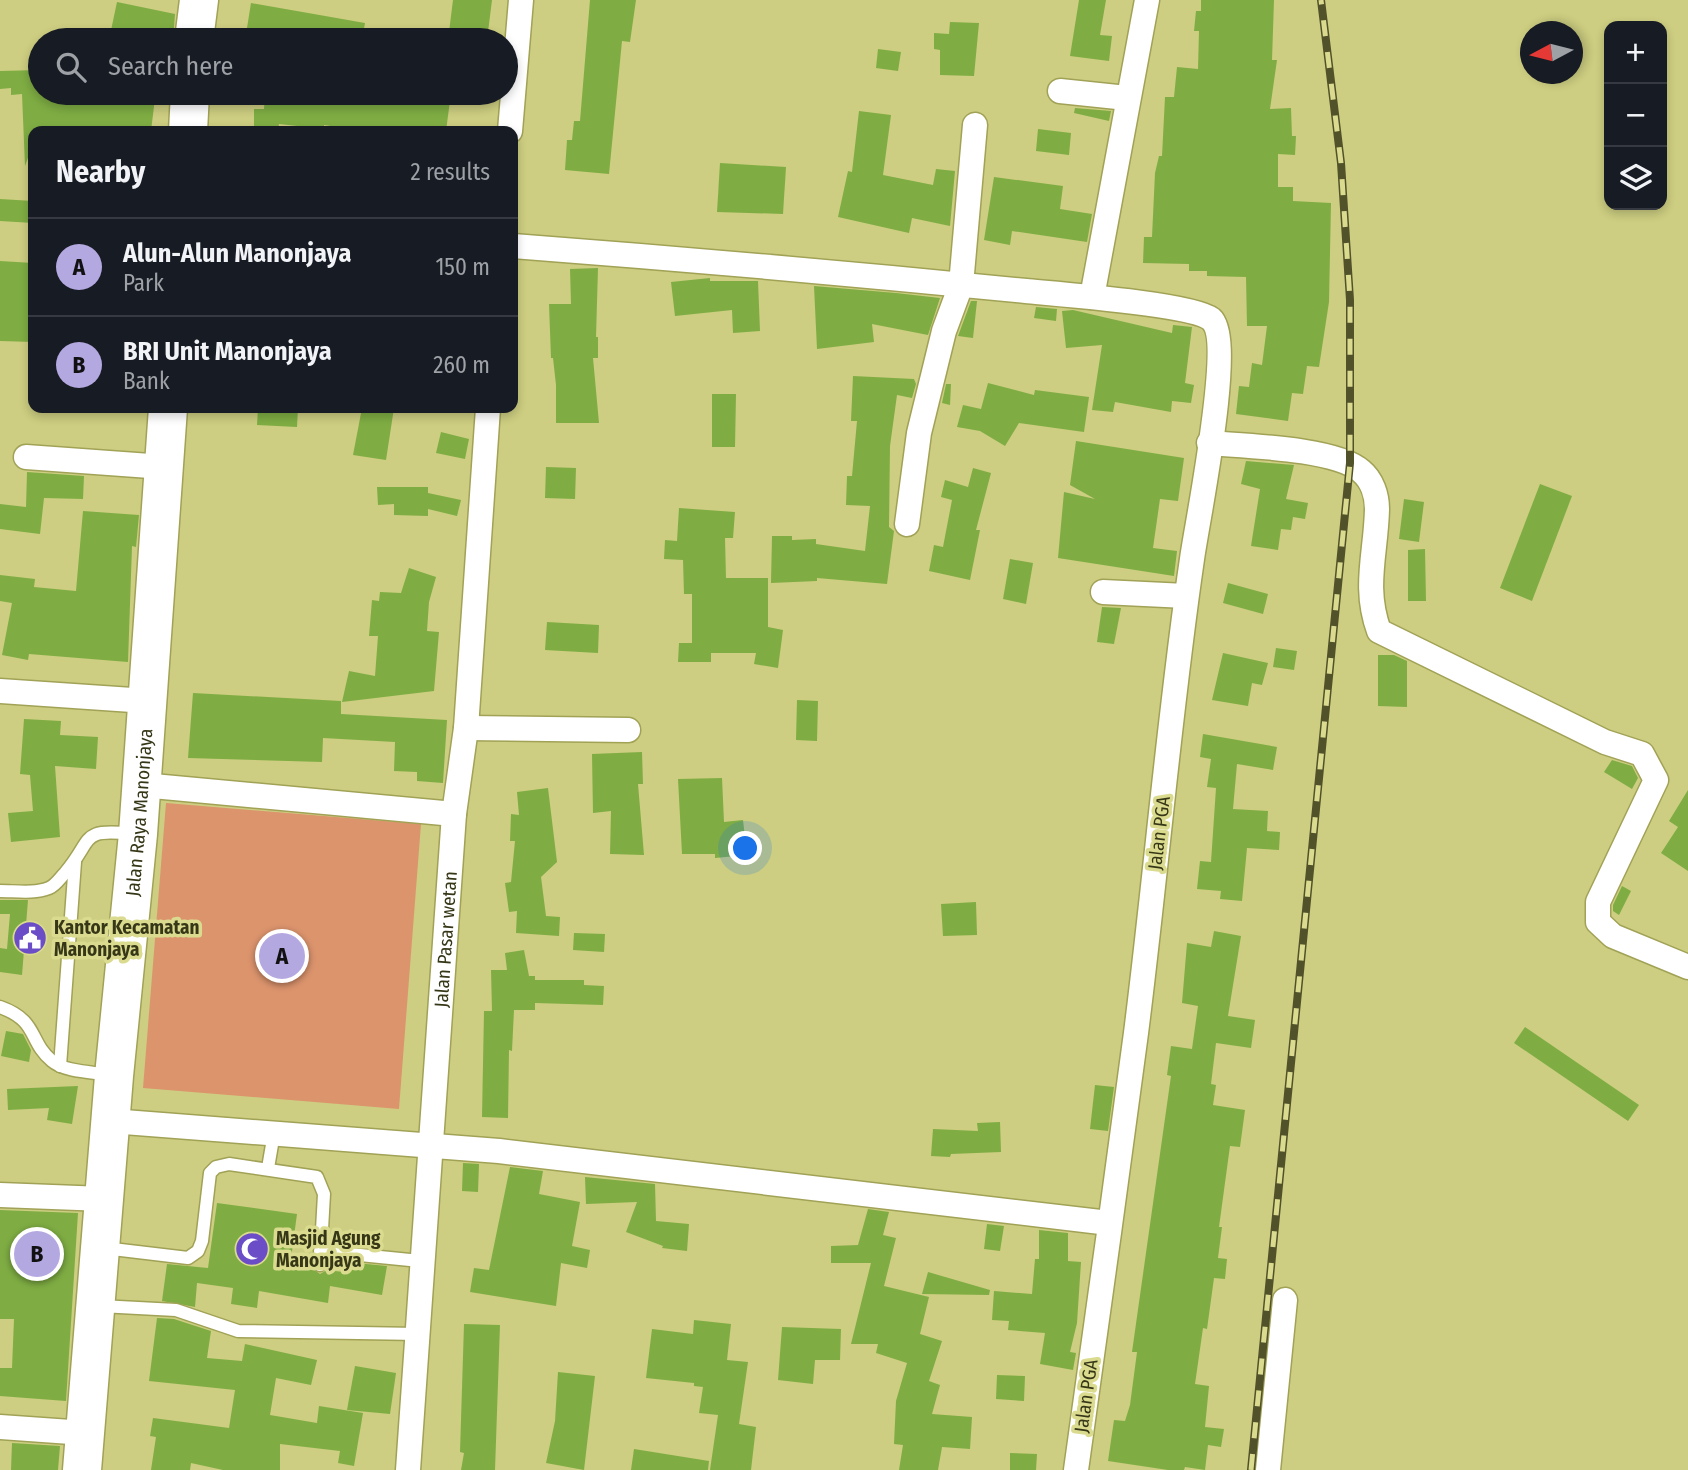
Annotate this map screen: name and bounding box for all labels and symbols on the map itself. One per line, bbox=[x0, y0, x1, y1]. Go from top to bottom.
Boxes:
north arrow bbox=[1520, 21, 1583, 84]
street label: Jalan Raya Manonjaya bbox=[120, 728, 157, 898]
street label: Jalan PGA bbox=[1143, 795, 1175, 871]
your location bbox=[728, 831, 762, 865]
street label: Jalan Pasar wetan bbox=[429, 870, 461, 1008]
place label: Kantor Kecamatan Manonjaya bbox=[54, 916, 199, 961]
public building icon: Kantor Kecamatan Manonjaya bbox=[11, 919, 49, 957]
pin: A bbox=[259, 930, 305, 982]
place label: Masjid Agung Manonjaya bbox=[276, 1227, 381, 1272]
pin: B bbox=[14, 1228, 60, 1280]
mosque icon: Masjid Agung Manonjaya bbox=[233, 1230, 271, 1268]
street label: Jalan PGA bbox=[1069, 1358, 1103, 1434]

